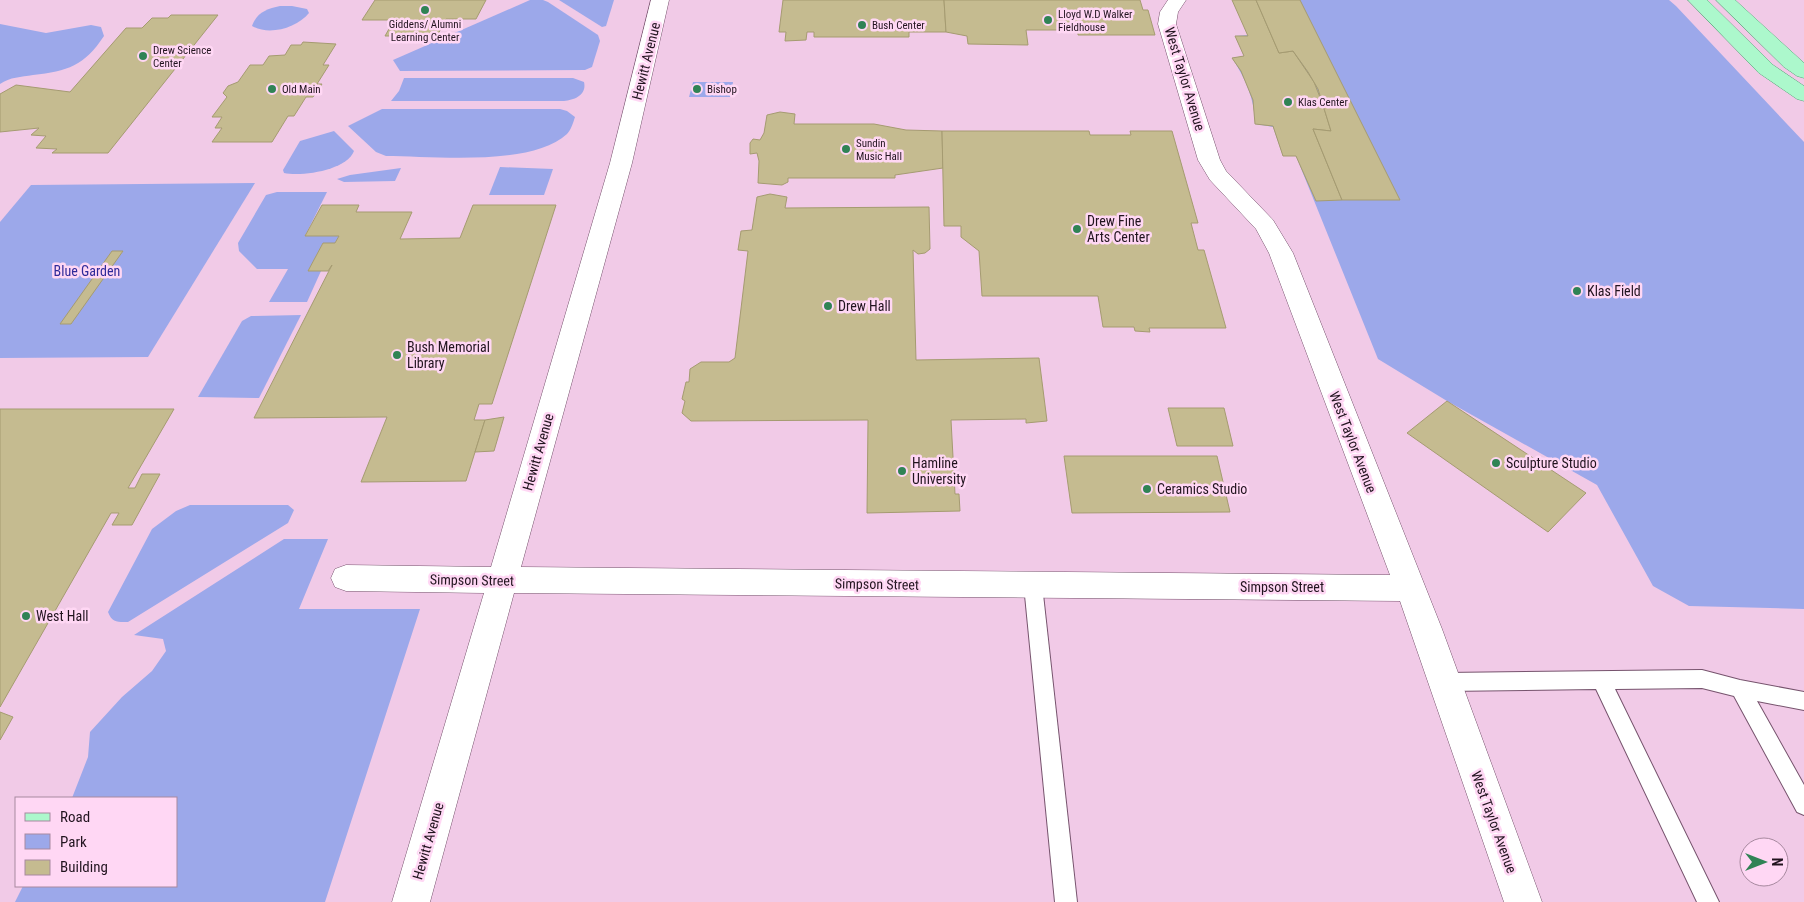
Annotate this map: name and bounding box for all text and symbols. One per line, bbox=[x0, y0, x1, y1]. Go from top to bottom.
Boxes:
marker: Giddens/ Alumni Learning Center bbox=[419, 4, 431, 16]
place label: Lloyd W.D Walker Fieldhouse bbox=[1058, 8, 1133, 34]
marker: Lloyd W.D Walker Fieldhouse bbox=[1042, 14, 1054, 26]
place label: Giddens/ Alumni Learning Center bbox=[389, 18, 461, 44]
marker: Bush Center bbox=[856, 19, 868, 31]
place label: Bush Center bbox=[872, 19, 925, 32]
street label: Hewitt Avenue bbox=[629, 20, 663, 101]
street label: West Taylor Avenue bbox=[1162, 25, 1208, 133]
place label: Drew Science Center bbox=[153, 44, 211, 70]
marker: Drew Science Center bbox=[137, 50, 149, 62]
marker: Old Main bbox=[266, 83, 278, 95]
place label: Old Main bbox=[282, 83, 321, 96]
marker: Bishop bbox=[691, 83, 703, 95]
place label: Bishop bbox=[707, 83, 737, 96]
marker: Klas Center bbox=[1282, 96, 1294, 108]
place label: Klas Center bbox=[1298, 96, 1348, 109]
place label: Sundin Music Hall bbox=[856, 137, 902, 163]
marker: Sundin Music Hall bbox=[840, 143, 852, 155]
place label: Drew Fine Arts Center bbox=[1087, 213, 1150, 245]
marker: Drew Fine Arts Center bbox=[1071, 223, 1083, 235]
park label: Blue Garden bbox=[54, 263, 120, 279]
place label: Klas Field bbox=[1587, 283, 1641, 299]
marker: Klas Field bbox=[1571, 285, 1583, 297]
place label: Drew Hall bbox=[838, 298, 891, 314]
marker: Drew Hall bbox=[822, 300, 834, 312]
place label: Bush Memorial Library bbox=[407, 339, 490, 371]
marker: Bush Memorial Library bbox=[391, 349, 403, 361]
street label: West Taylor Avenue bbox=[1326, 389, 1380, 495]
street label: Hewitt Avenue bbox=[519, 411, 557, 492]
place label: Hamline University bbox=[912, 455, 966, 487]
place label: Sculpture Studio bbox=[1506, 455, 1597, 471]
marker: Sculpture Studio bbox=[1490, 457, 1502, 469]
marker: Hamline University bbox=[896, 465, 908, 477]
place label: Ceramics Studio bbox=[1157, 481, 1247, 497]
marker: Ceramics Studio bbox=[1141, 483, 1153, 495]
street label: Simpson Street bbox=[430, 571, 514, 589]
street label: Simpson Street bbox=[835, 575, 919, 593]
street label: Simpson Street bbox=[1240, 579, 1324, 595]
place label: West Hall bbox=[36, 608, 89, 624]
marker: West Hall bbox=[20, 610, 32, 622]
street label: West Taylor Avenue bbox=[1468, 769, 1520, 876]
legend bbox=[15, 797, 178, 887]
street label: Hewitt Avenue bbox=[409, 800, 447, 881]
text: Road bbox=[60, 808, 90, 826]
text: Park bbox=[60, 833, 87, 851]
north arrow bbox=[1739, 837, 1789, 887]
text: Building bbox=[60, 858, 108, 876]
text: N bbox=[1769, 858, 1785, 866]

